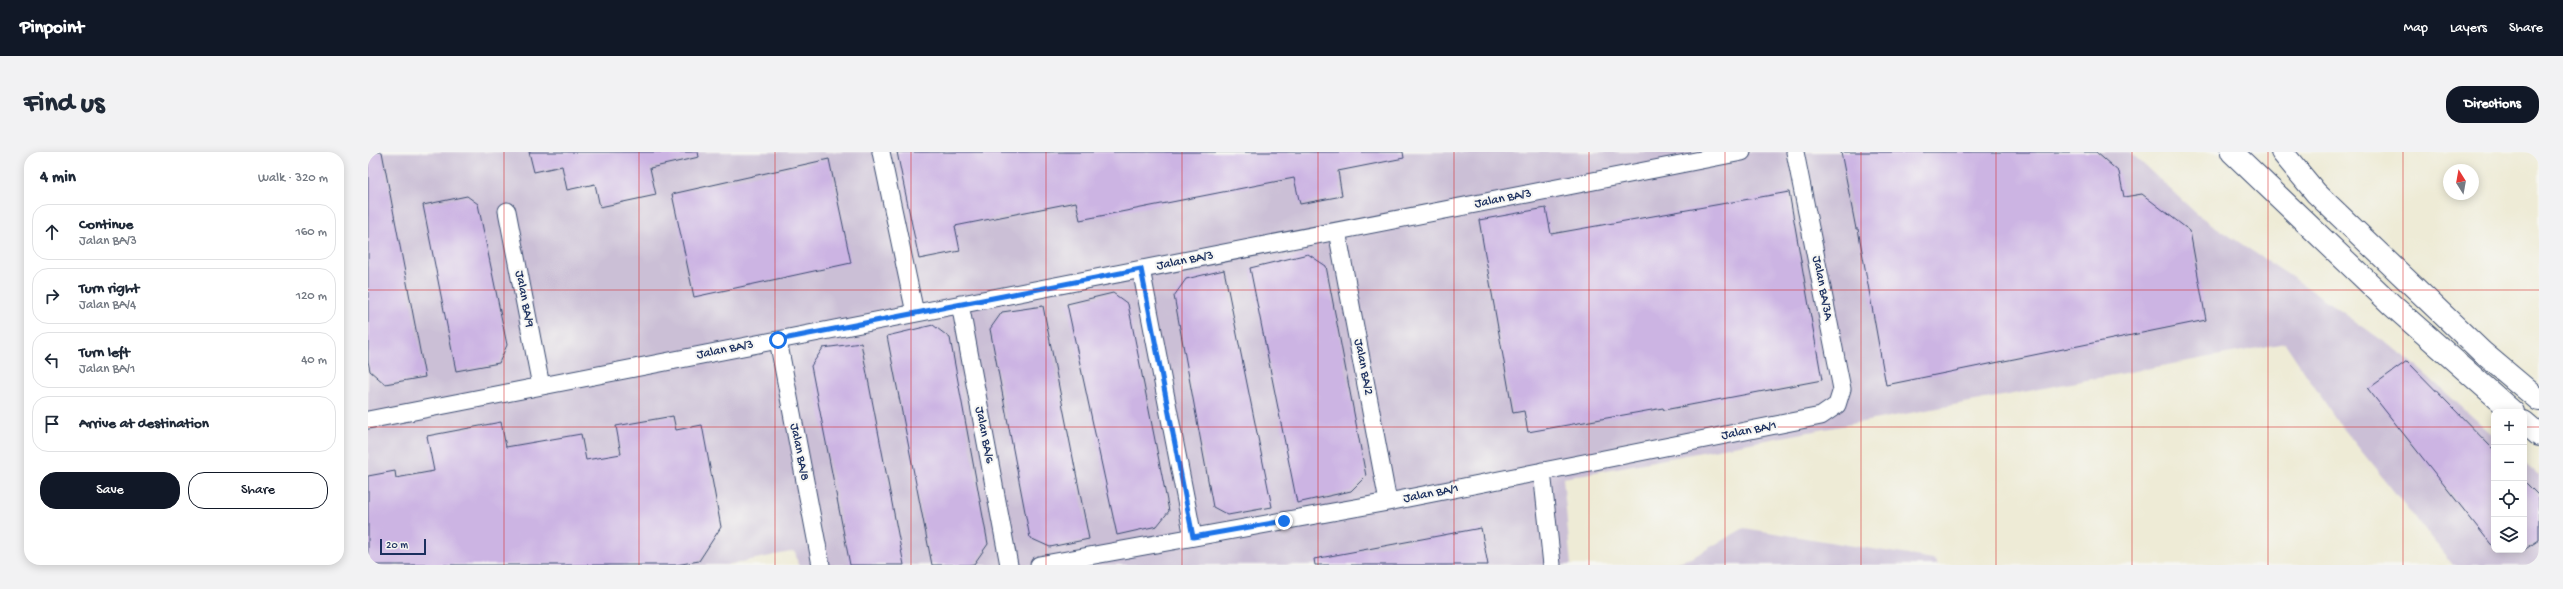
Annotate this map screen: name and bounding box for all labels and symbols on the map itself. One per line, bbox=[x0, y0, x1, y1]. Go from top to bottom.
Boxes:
north arrow bbox=[2443, 164, 2479, 200]
street label: Jalan BA/3 bbox=[1473, 186, 1533, 212]
street label: Jalan BA/3 bbox=[1155, 248, 1215, 274]
street label: Jalan BA/3A bbox=[1808, 255, 1836, 323]
street label: Jalan BA/9 bbox=[511, 269, 537, 329]
route start bbox=[769, 331, 787, 349]
street label: Jalan BA/3 bbox=[695, 337, 755, 363]
street label: Jalan BA/2 bbox=[1350, 337, 1376, 397]
street label: Jalan BA/6 bbox=[971, 405, 997, 465]
street label: Jalan BA/1 bbox=[1720, 418, 1778, 444]
street label: Jalan BA/8 bbox=[786, 422, 812, 482]
street label: Jalan BA/1 bbox=[1402, 481, 1460, 507]
route end bbox=[1275, 512, 1293, 530]
scale bar bbox=[380, 537, 426, 556]

